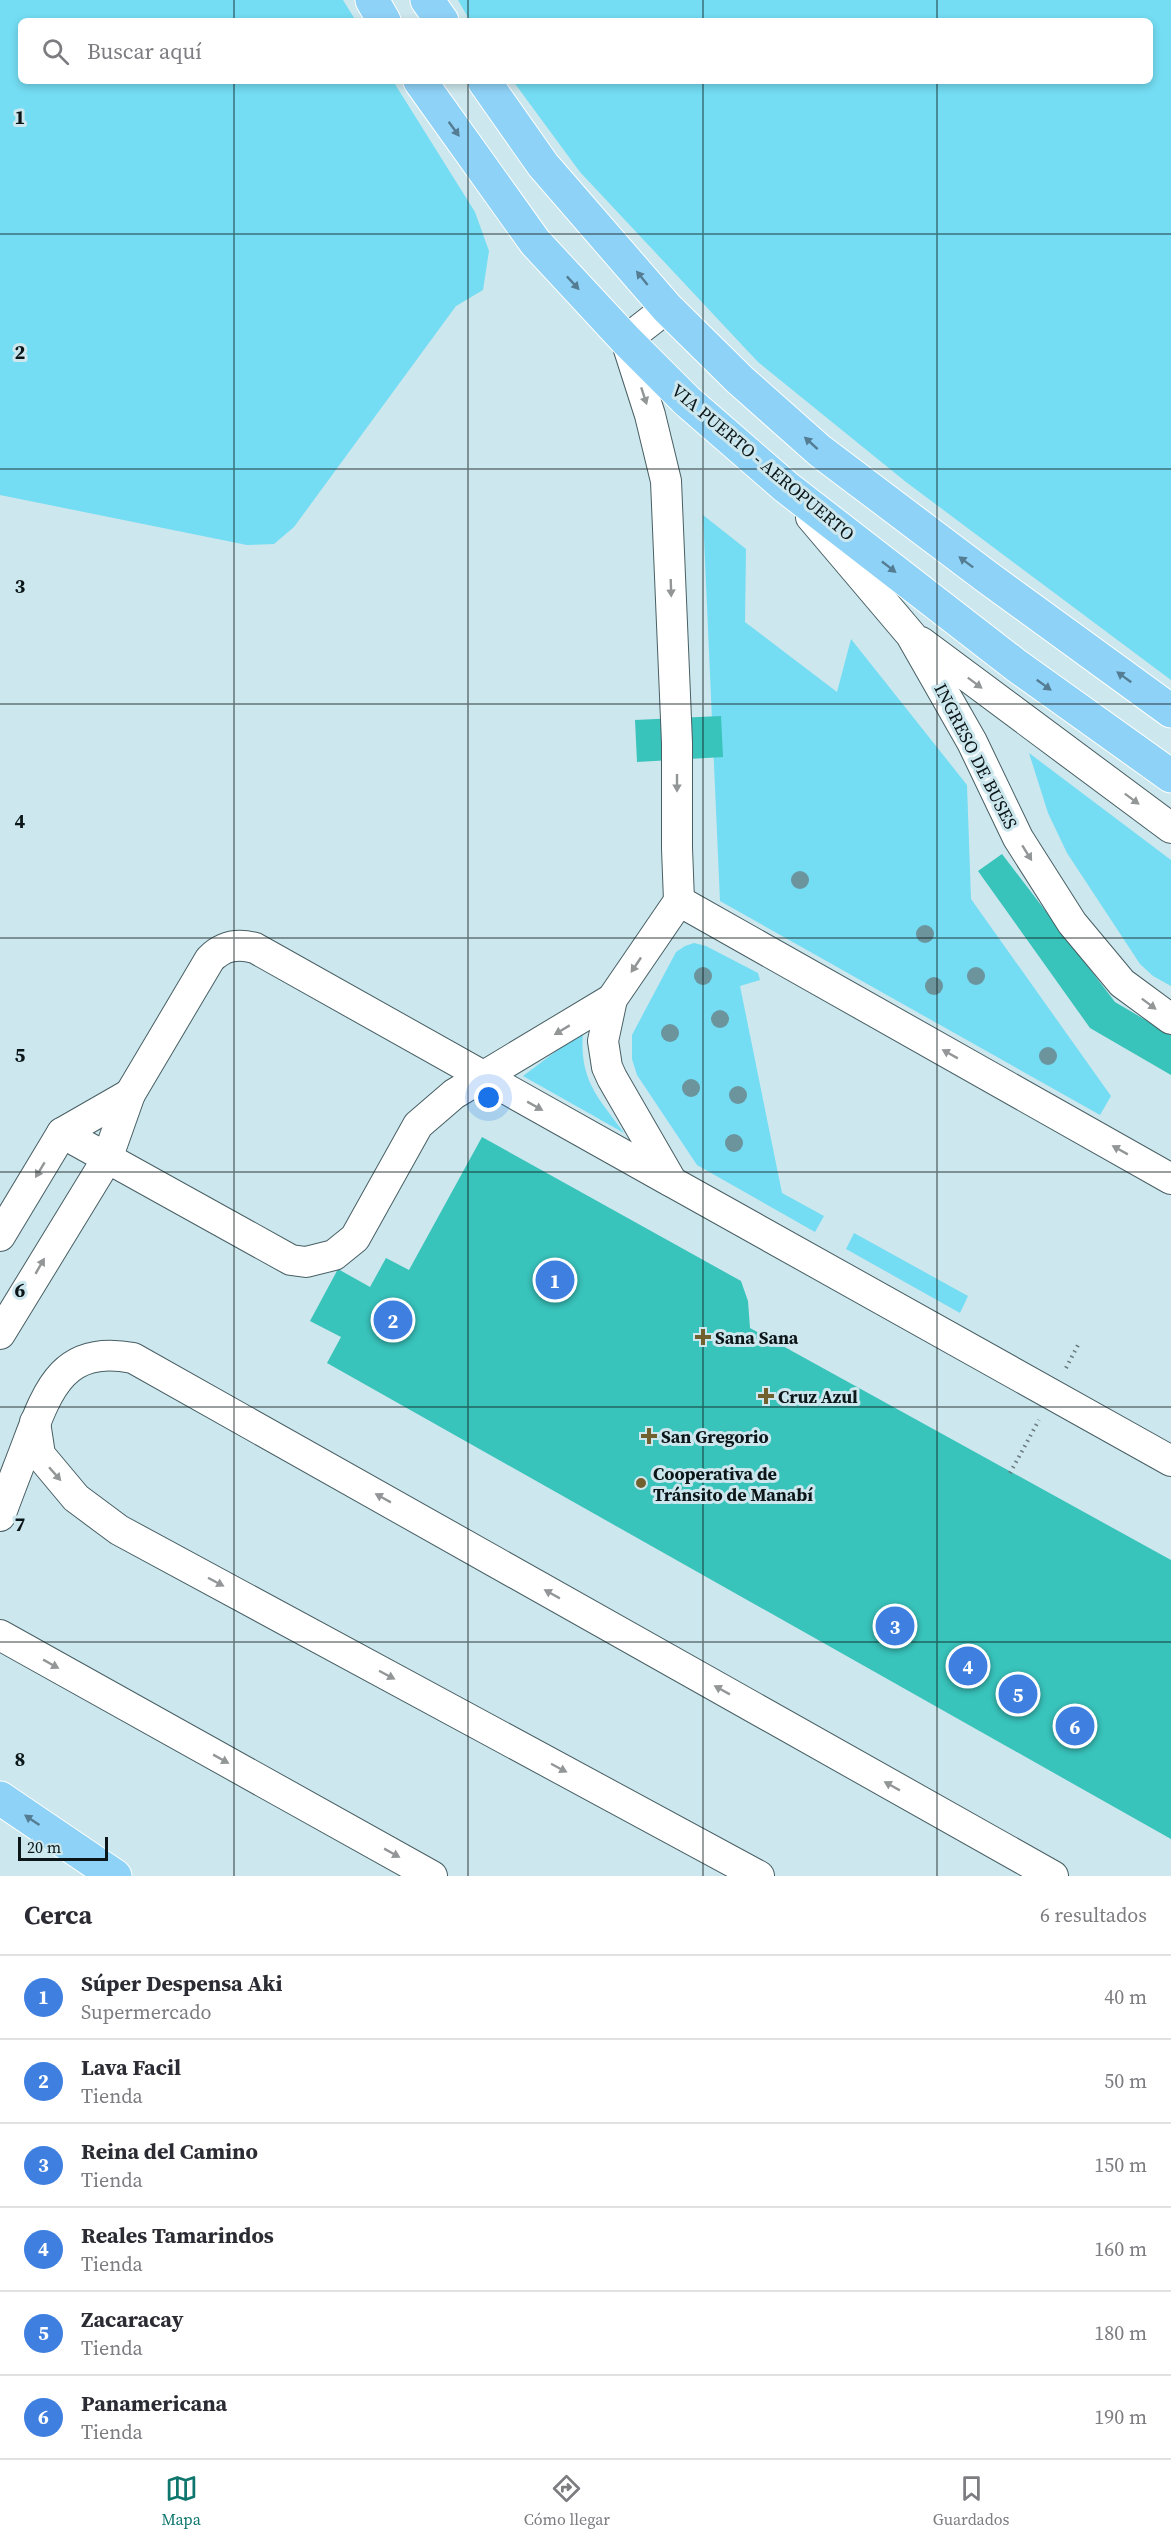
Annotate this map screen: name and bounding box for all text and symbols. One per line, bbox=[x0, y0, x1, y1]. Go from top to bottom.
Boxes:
search box bbox=[18, 18, 1153, 84]
icon: search bbox=[39, 35, 72, 68]
text: Buscar aquí bbox=[87, 36, 202, 66]
text: 1 bbox=[15, 103, 25, 131]
one-way arrow bbox=[448, 120, 460, 136]
one-way arrow bbox=[636, 271, 649, 286]
one-way arrow bbox=[566, 275, 580, 290]
text: 2 bbox=[15, 338, 26, 366]
street label: VIA PUERTO - AEROPUERTO bbox=[666, 378, 860, 546]
one-way arrow bbox=[640, 387, 649, 405]
one-way arrow bbox=[804, 437, 819, 450]
one-way arrow bbox=[958, 555, 974, 568]
one-way arrow bbox=[882, 560, 897, 572]
text: 3 bbox=[15, 572, 26, 600]
one-way arrow bbox=[667, 579, 676, 598]
one-way arrow bbox=[1116, 671, 1131, 683]
one-way arrow bbox=[967, 676, 982, 688]
street label: INGRESO DE BUSES bbox=[928, 679, 1024, 833]
one-way arrow bbox=[1036, 679, 1052, 691]
one-way arrow bbox=[672, 774, 682, 793]
one-way arrow bbox=[1124, 792, 1139, 804]
text: 4 bbox=[15, 807, 26, 835]
one-way arrow bbox=[1022, 845, 1033, 862]
one-way arrow bbox=[630, 956, 642, 972]
one-way arrow bbox=[1140, 998, 1156, 1010]
one-way arrow bbox=[553, 1025, 570, 1035]
text: 5 bbox=[15, 1041, 26, 1069]
one-way arrow bbox=[941, 1049, 958, 1059]
your location bbox=[474, 1083, 503, 1112]
one-way arrow bbox=[527, 1101, 544, 1111]
one-way arrow bbox=[1111, 1145, 1128, 1155]
one-way arrow bbox=[34, 1162, 45, 1178]
one-way arrow bbox=[35, 1257, 45, 1274]
pin: 1 bbox=[536, 1258, 574, 1302]
text: 6 bbox=[15, 1276, 26, 1304]
pin: 2 bbox=[374, 1298, 412, 1342]
place label: Sana Sana bbox=[715, 1325, 799, 1350]
marker: Sana Sana bbox=[696, 1330, 710, 1344]
place label: Cruz Azul bbox=[778, 1384, 858, 1409]
marker: Cruz Azul bbox=[759, 1389, 773, 1403]
place label: San Gregorio bbox=[661, 1424, 769, 1449]
marker: San Gregorio bbox=[642, 1429, 656, 1443]
place label: Cooperativa de Tránsito de Manabí bbox=[653, 1461, 813, 1507]
one-way arrow bbox=[49, 1466, 62, 1482]
marker: Cooperativa de Tránsito de Manabí bbox=[634, 1476, 648, 1490]
one-way arrow bbox=[374, 1494, 391, 1504]
text: 7 bbox=[15, 1510, 26, 1538]
one-way arrow bbox=[207, 1577, 224, 1587]
one-way arrow bbox=[543, 1589, 560, 1599]
pin: 3 bbox=[876, 1604, 914, 1648]
pin: 4 bbox=[948, 1644, 988, 1688]
one-way arrow bbox=[43, 1659, 60, 1669]
one-way arrow bbox=[379, 1670, 396, 1680]
pin: 5 bbox=[998, 1672, 1038, 1716]
one-way arrow bbox=[713, 1685, 730, 1695]
pin: 6 bbox=[1056, 1704, 1094, 1748]
text: 8 bbox=[15, 1745, 25, 1773]
one-way arrow bbox=[213, 1753, 230, 1763]
one-way arrow bbox=[550, 1762, 568, 1772]
one-way arrow bbox=[883, 1781, 900, 1791]
one-way arrow bbox=[24, 1815, 40, 1826]
scale bar bbox=[18, 1834, 108, 1862]
text: 20 m bbox=[27, 1836, 61, 1858]
one-way arrow bbox=[384, 1848, 400, 1859]
text: Cerca bbox=[24, 1897, 92, 1933]
text: 6 resultados bbox=[1040, 1901, 1147, 1929]
text: Súper Despensa Aki bbox=[81, 1968, 282, 1998]
text: 1 bbox=[38, 1983, 49, 2011]
text: 40 m bbox=[1104, 1983, 1147, 2011]
text: Supermercado bbox=[81, 1998, 212, 2026]
text: Lava Facil bbox=[81, 2052, 181, 2082]
text: 2 bbox=[38, 2067, 49, 2095]
text: 50 m bbox=[1104, 2067, 1147, 2095]
text: Tienda bbox=[81, 2082, 143, 2110]
text: Reina del Camino bbox=[81, 2136, 258, 2166]
text: 3 bbox=[38, 2151, 49, 2179]
text: 150 m bbox=[1094, 2151, 1147, 2179]
text: Tienda bbox=[81, 2166, 143, 2194]
text: Reales Tamarindos bbox=[81, 2220, 274, 2250]
text: 4 bbox=[38, 2235, 49, 2263]
text: 160 m bbox=[1094, 2235, 1147, 2263]
text: Tienda bbox=[81, 2250, 143, 2278]
text: Zacaracay bbox=[81, 2304, 183, 2334]
text: 5 bbox=[38, 2319, 49, 2347]
text: 180 m bbox=[1094, 2319, 1147, 2347]
text: Tienda bbox=[81, 2334, 143, 2362]
text: Panamericana bbox=[81, 2388, 227, 2418]
text: 6 bbox=[38, 2403, 49, 2431]
text: 190 m bbox=[1094, 2403, 1147, 2431]
text: Tienda bbox=[81, 2418, 143, 2446]
tab: Mapa bbox=[161, 2472, 201, 2530]
tab: Cómo llegar bbox=[524, 2472, 610, 2530]
tab: Guardados bbox=[933, 2472, 1010, 2530]

